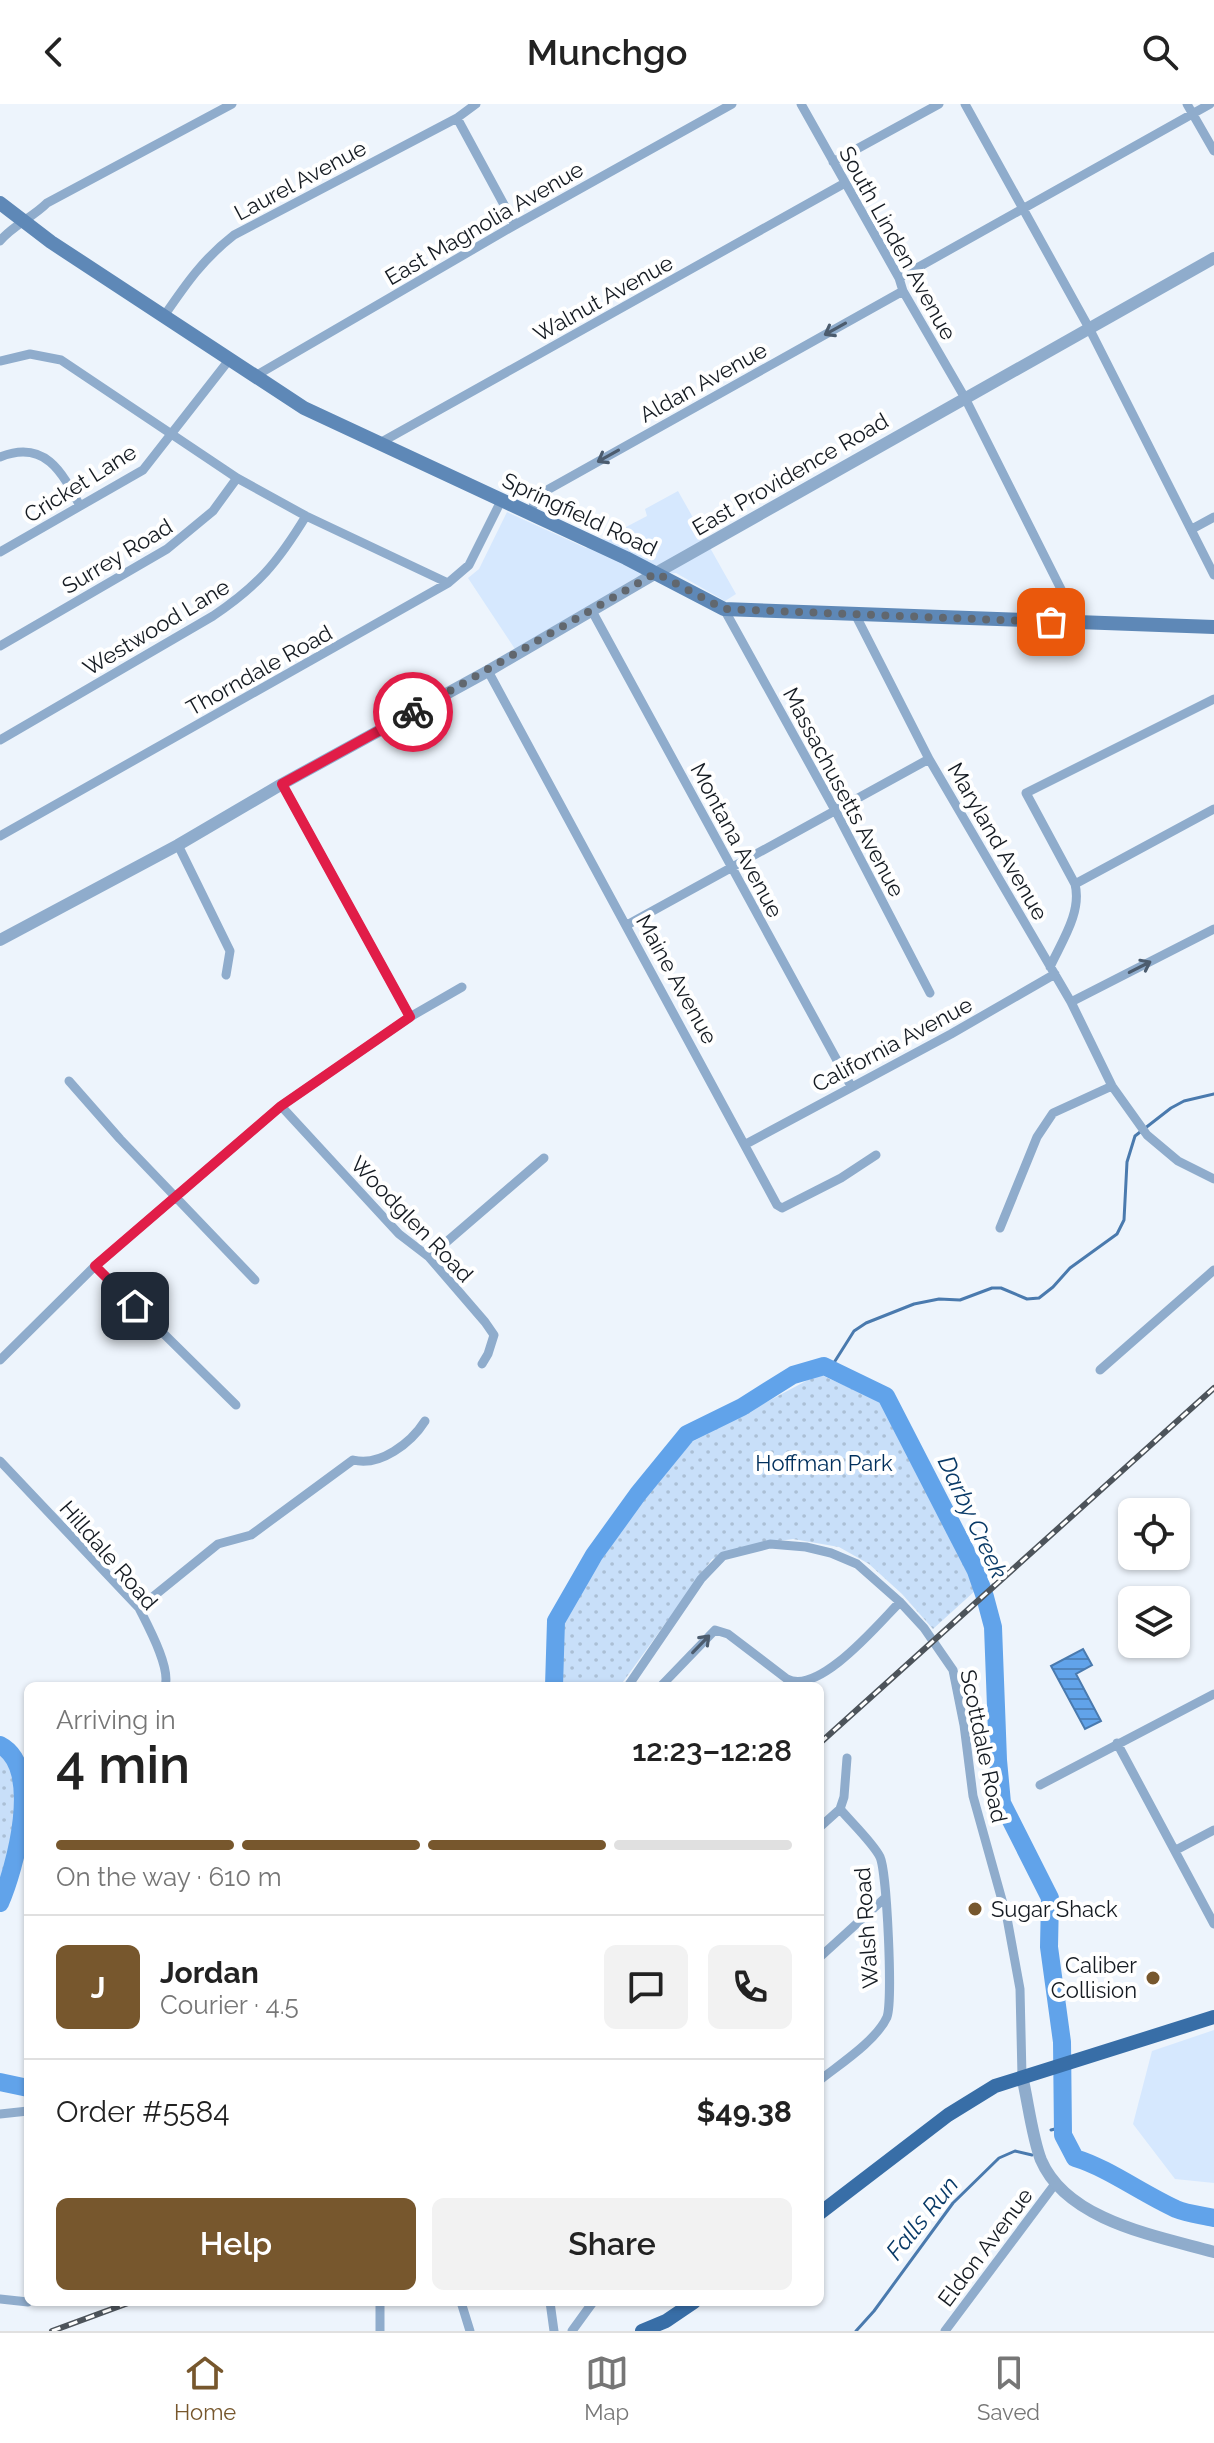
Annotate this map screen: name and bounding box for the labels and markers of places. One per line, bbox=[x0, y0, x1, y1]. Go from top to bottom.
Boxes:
pin bbox=[1017, 588, 1085, 656]
pin bbox=[101, 1272, 169, 1340]
place label: Sugar Shack bbox=[991, 1896, 1118, 1922]
marker: Sugar Shack bbox=[966, 1900, 984, 1918]
place label: Caliber Collision bbox=[1051, 1952, 1137, 2003]
marker: Caliber Collision bbox=[1144, 1969, 1162, 1987]

